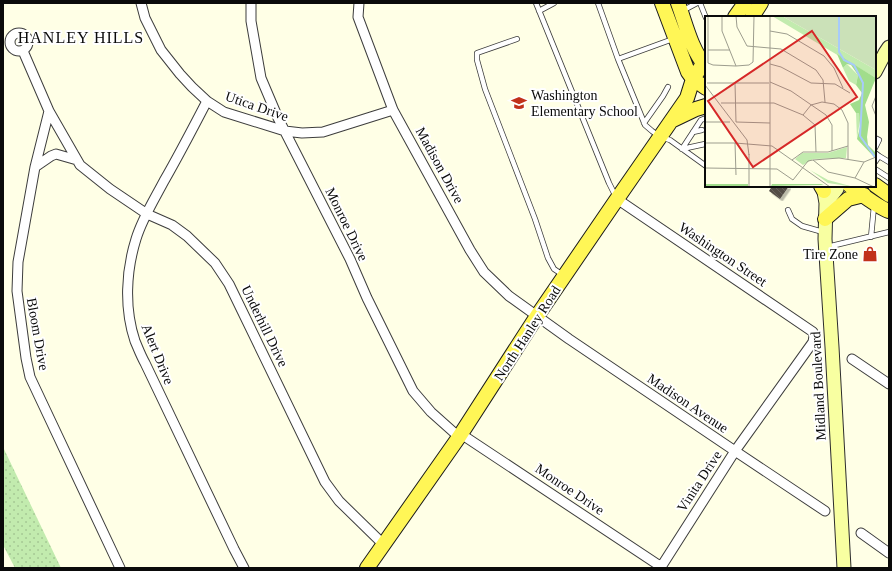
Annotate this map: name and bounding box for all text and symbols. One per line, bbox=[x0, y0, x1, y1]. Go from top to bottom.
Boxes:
inset map bbox=[705, 16, 876, 187]
district label: HANLEY HILLS bbox=[18, 29, 144, 46]
place label: Washington Elementary School bbox=[531, 88, 638, 119]
street label: Utica Drive bbox=[223, 89, 290, 124]
school or university icon: Washington Elementary School bbox=[510, 94, 528, 112]
street label: Madison Drive bbox=[413, 125, 467, 206]
street label: Monroe Drive bbox=[322, 185, 371, 263]
street label: Washington Street bbox=[676, 219, 770, 289]
shop icon: Tire Zone bbox=[861, 245, 879, 263]
place label: Tire Zone bbox=[803, 247, 858, 262]
street label: Underhill Drive bbox=[238, 283, 291, 370]
street label: North Hanley Road bbox=[491, 283, 564, 383]
street label: Bloom Drive bbox=[24, 297, 51, 372]
street label: Alert Drive bbox=[139, 322, 177, 387]
street label: Midland Boulevard bbox=[808, 331, 829, 441]
street label: Madison Avenue bbox=[644, 371, 731, 436]
street label: Vinita Drive bbox=[674, 448, 725, 515]
street label: Monroe Drive bbox=[532, 461, 607, 518]

